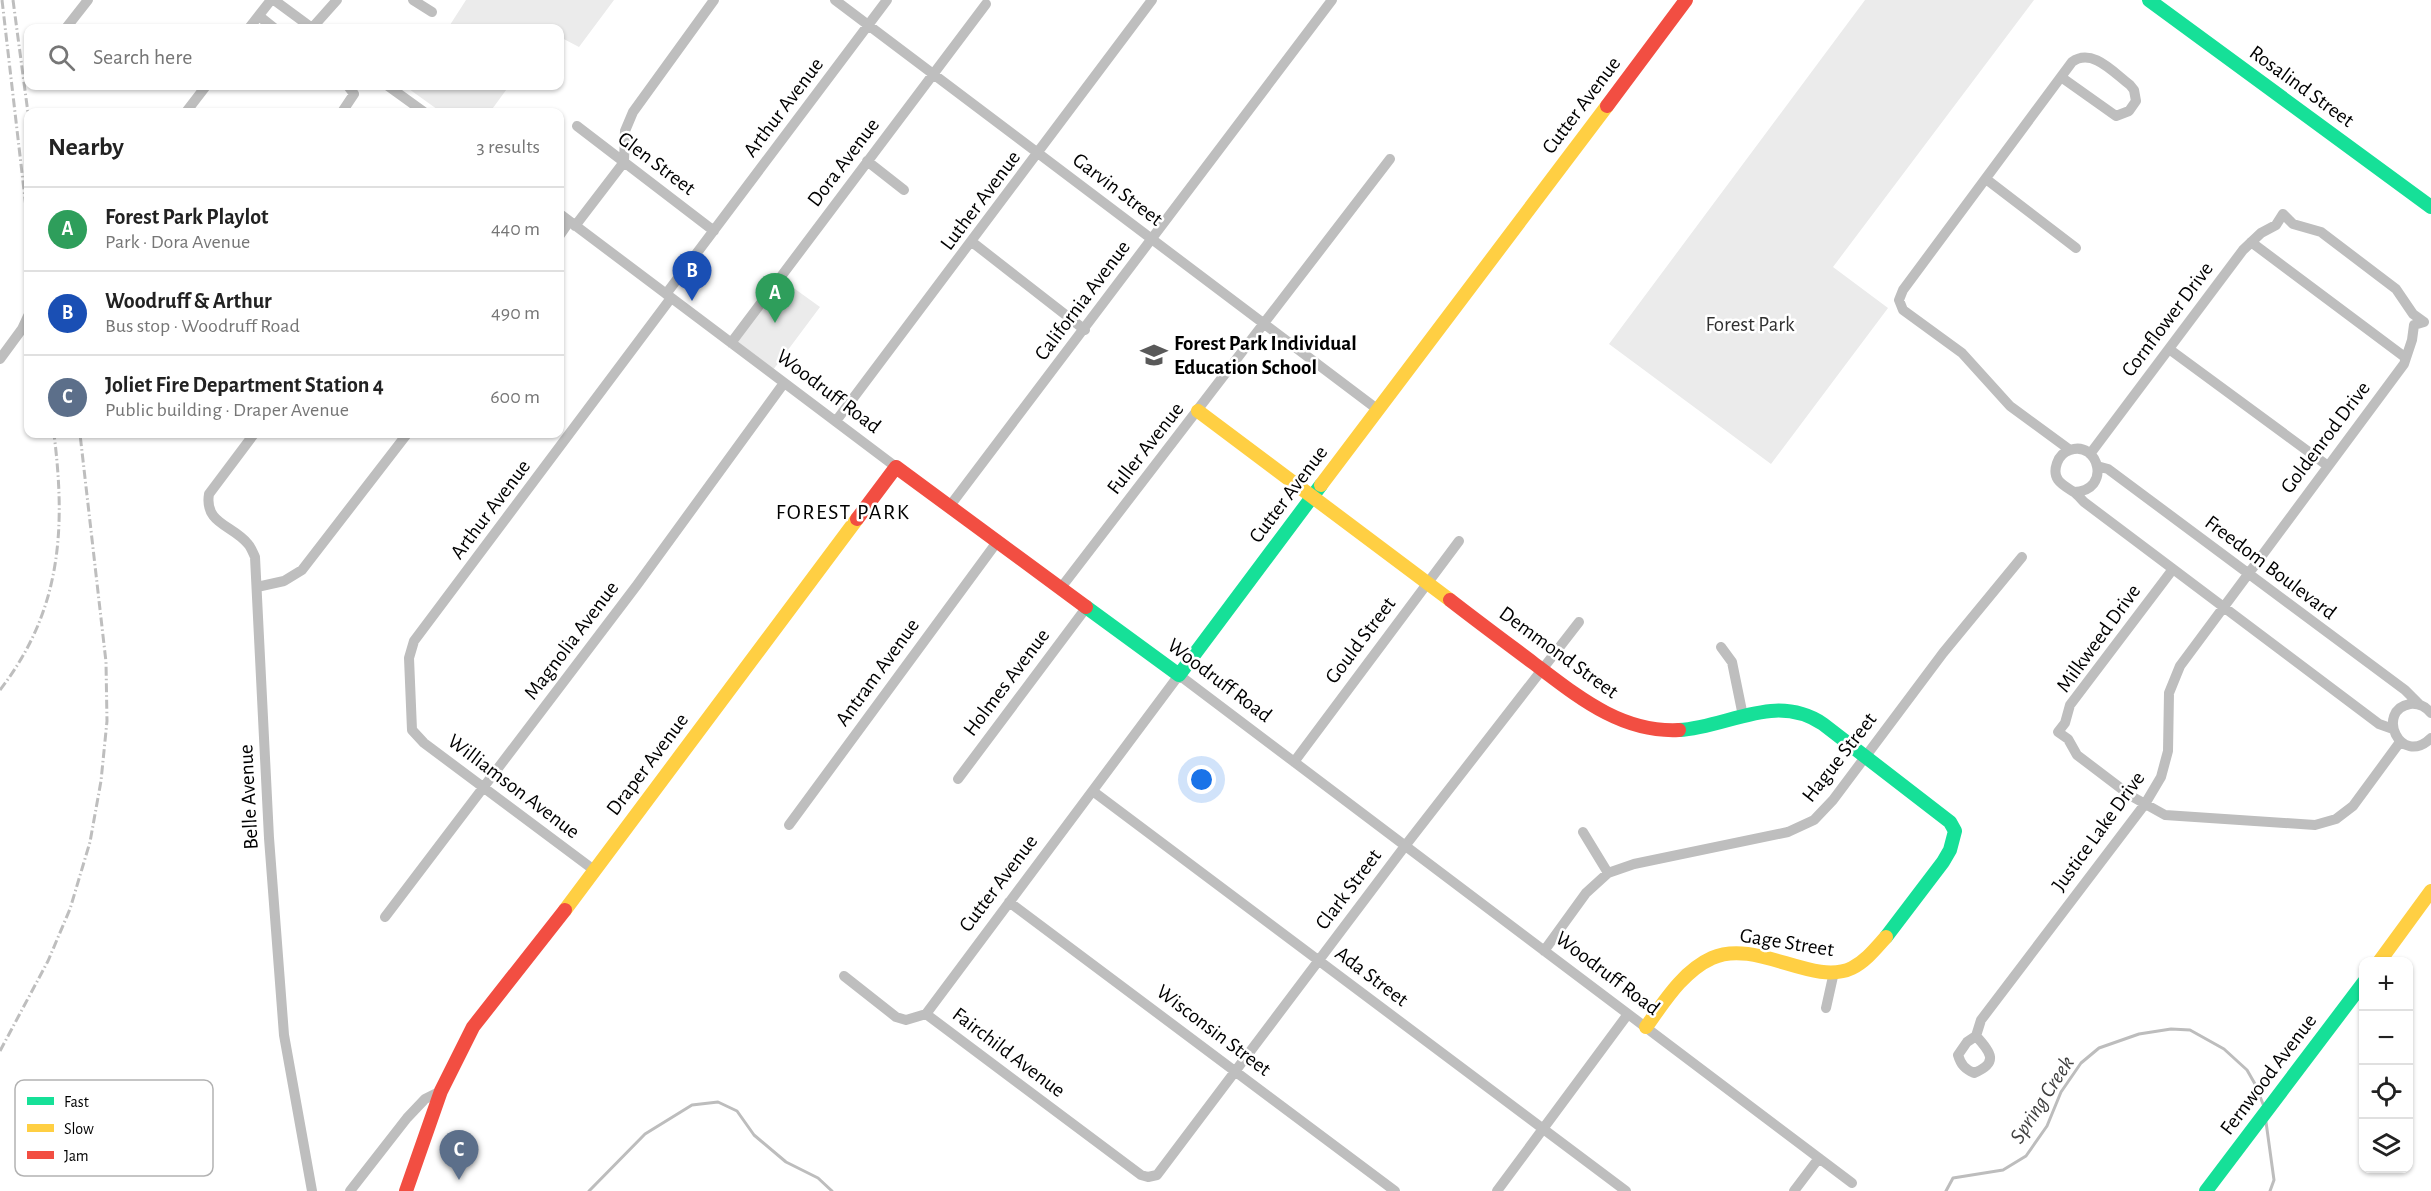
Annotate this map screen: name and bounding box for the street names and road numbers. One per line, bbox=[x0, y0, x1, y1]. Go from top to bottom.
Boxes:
street label: Rosalind Street bbox=[2246, 42, 2358, 131]
street label: Cutter Avenue bbox=[1538, 53, 1625, 158]
street label: Arthur Avenue bbox=[739, 54, 827, 161]
street label: Dora Avenue bbox=[804, 114, 883, 210]
street label: Glen Street bbox=[614, 128, 700, 199]
street label: Luther Avenue bbox=[936, 147, 1024, 254]
street label: Garvin Street bbox=[1069, 149, 1167, 230]
street label: California Avenue bbox=[1031, 236, 1134, 364]
street label: Cornflower Drive bbox=[2118, 258, 2217, 381]
street label: Woodruff Road bbox=[773, 346, 885, 437]
street label: Goldenrod Drive bbox=[2277, 377, 2374, 497]
street label: Fuller Avenue bbox=[1103, 398, 1188, 498]
street label: Cutter Avenue bbox=[1245, 442, 1332, 547]
street label: Arthur Avenue bbox=[446, 456, 534, 563]
street label: Freedom Boulevard bbox=[2201, 511, 2340, 624]
street label: Magnolia Avenue bbox=[520, 577, 623, 703]
street label: Milkweed Drive bbox=[2052, 580, 2144, 696]
street label: Gould Street bbox=[1321, 593, 1400, 687]
street label: Demmond Street bbox=[1495, 602, 1622, 703]
street label: Antram Avenue bbox=[832, 615, 923, 730]
street label: Holmes Avenue bbox=[959, 625, 1053, 740]
street label: Woodruff Road bbox=[1164, 635, 1276, 726]
street label: Hague Street bbox=[1798, 708, 1881, 806]
street label: Draper Avenue bbox=[602, 709, 692, 819]
street label: Williamson Avenue bbox=[444, 730, 584, 843]
street label: Belle Avenue bbox=[235, 744, 262, 850]
street label: Justice Lake Drive bbox=[2048, 768, 2149, 895]
street label: Cutter Avenue bbox=[955, 831, 1042, 936]
street label: Clark Street bbox=[1311, 845, 1386, 934]
street label: Gage Street bbox=[1738, 925, 1836, 960]
street label: Woodruff Road bbox=[1552, 928, 1664, 1019]
street label: Ada Street bbox=[1331, 942, 1412, 1011]
street label: Wisconsin Street bbox=[1153, 981, 1275, 1080]
street label: Fairchild Avenue bbox=[949, 1003, 1069, 1101]
street label: Fernwood Avenue bbox=[2216, 1010, 2321, 1139]

